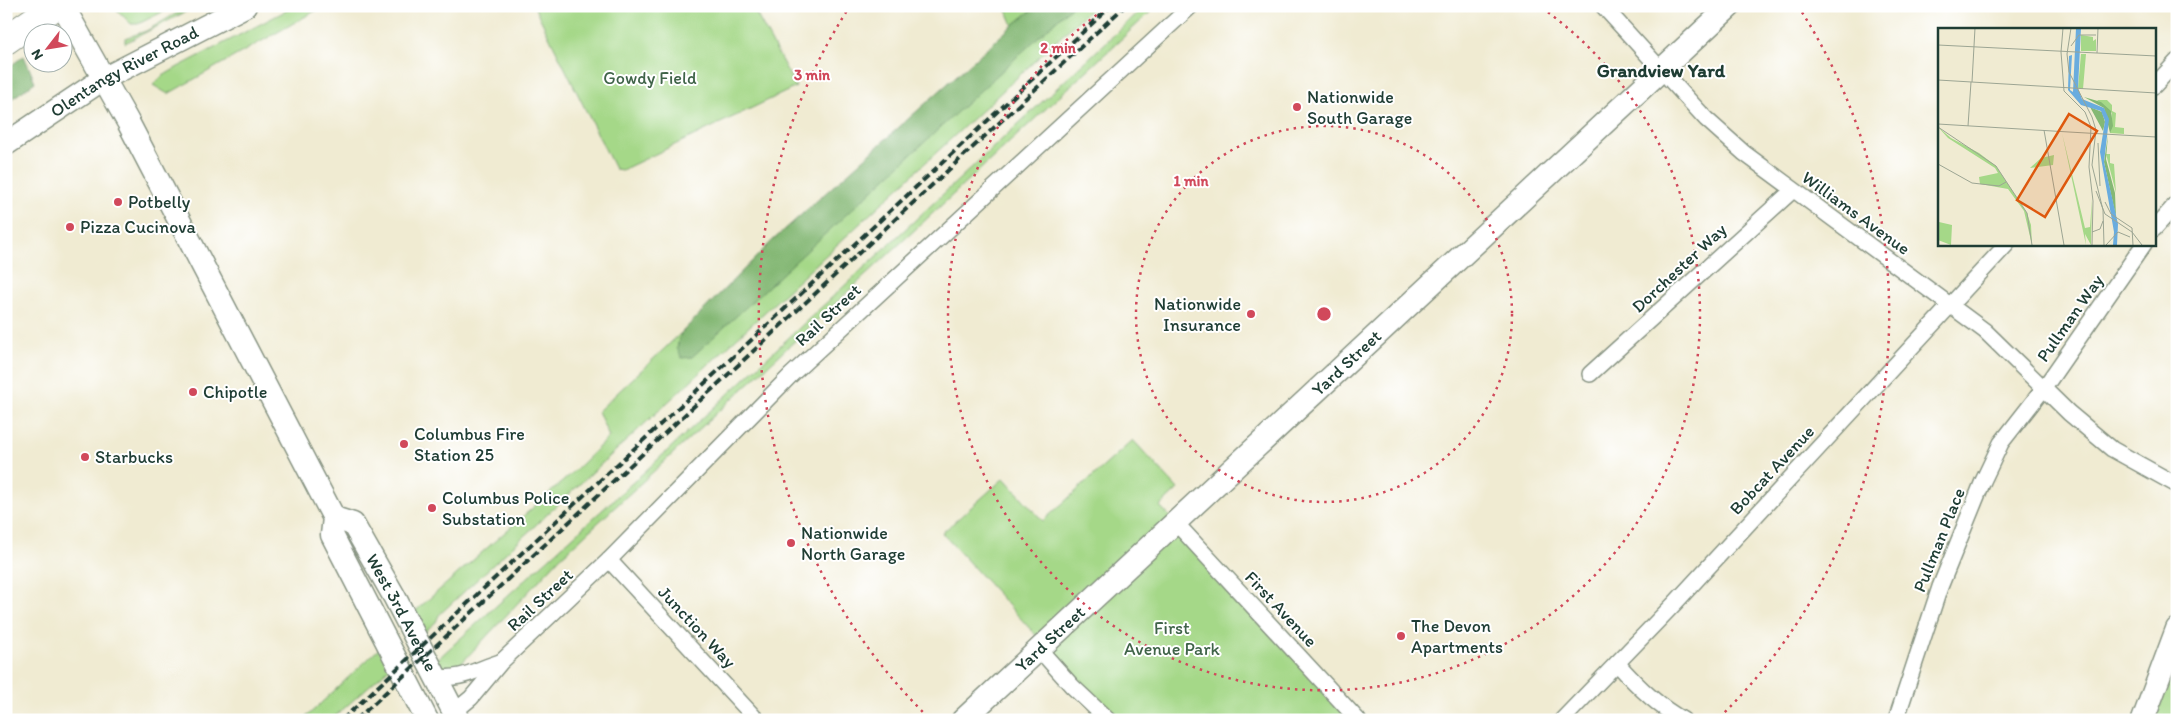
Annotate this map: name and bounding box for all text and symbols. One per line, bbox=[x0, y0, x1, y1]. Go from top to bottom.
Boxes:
street label: Olentangy River Road bbox=[46, 21, 202, 122]
north arrow bbox=[22, 22, 72, 72]
inset map bbox=[1938, 28, 2156, 245]
text: 2 min bbox=[1040, 39, 1077, 57]
text: N bbox=[28, 46, 47, 63]
district label: Grandview Yard bbox=[1597, 59, 1726, 82]
text: 3 min bbox=[794, 66, 831, 84]
park label: Gowdy Field bbox=[603, 67, 697, 89]
place label: Nationwide South Garage bbox=[1307, 86, 1412, 129]
marker: Nationwide South Garage bbox=[1291, 101, 1303, 113]
street label: Williams Avenue bbox=[1798, 166, 1914, 260]
text: 1 min bbox=[1174, 172, 1209, 190]
place label: Potbelly bbox=[128, 191, 191, 213]
marker: Potbelly bbox=[112, 196, 124, 208]
place label: Pizza Cucinova bbox=[80, 216, 197, 238]
street label: Dorchester Way bbox=[1627, 218, 1731, 318]
marker: Pizza Cucinova bbox=[64, 221, 76, 233]
street label: Pullman Way bbox=[2032, 270, 2109, 366]
street label: Rail Street bbox=[791, 279, 866, 351]
place label: Nationwide Insurance bbox=[1154, 293, 1241, 336]
centre of rings bbox=[1315, 305, 1333, 323]
marker: Nationwide Insurance bbox=[1245, 308, 1257, 320]
street label: Yard Street bbox=[1307, 325, 1386, 401]
place label: Chipotle bbox=[203, 381, 267, 403]
marker: Chipotle bbox=[187, 386, 199, 398]
street label: Bobcat Avenue bbox=[1725, 421, 1819, 519]
place label: Columbus Fire Station 25 bbox=[414, 423, 525, 466]
marker: Columbus Fire Station 25 bbox=[398, 438, 410, 450]
place label: Starbucks bbox=[95, 446, 173, 468]
marker: Starbucks bbox=[79, 451, 91, 463]
street label: Pullman Place bbox=[1908, 485, 1970, 595]
place label: Columbus Police Substation bbox=[442, 487, 569, 530]
marker: Columbus Police Substation bbox=[426, 502, 438, 514]
place label: Nationwide North Garage bbox=[801, 522, 905, 565]
marker: Nationwide North Garage bbox=[785, 537, 797, 549]
street label: West 3rd Avenue bbox=[361, 550, 442, 675]
street label: Rail Street bbox=[503, 564, 578, 636]
street label: First Avenue bbox=[1240, 566, 1322, 652]
street label: Junction Way bbox=[653, 581, 741, 673]
street label: Yard Street bbox=[1011, 601, 1090, 677]
place label: The Devon Apartments bbox=[1411, 615, 1503, 658]
park label: First Avenue Park bbox=[1124, 617, 1221, 660]
marker: The Devon Apartments bbox=[1395, 630, 1407, 642]

